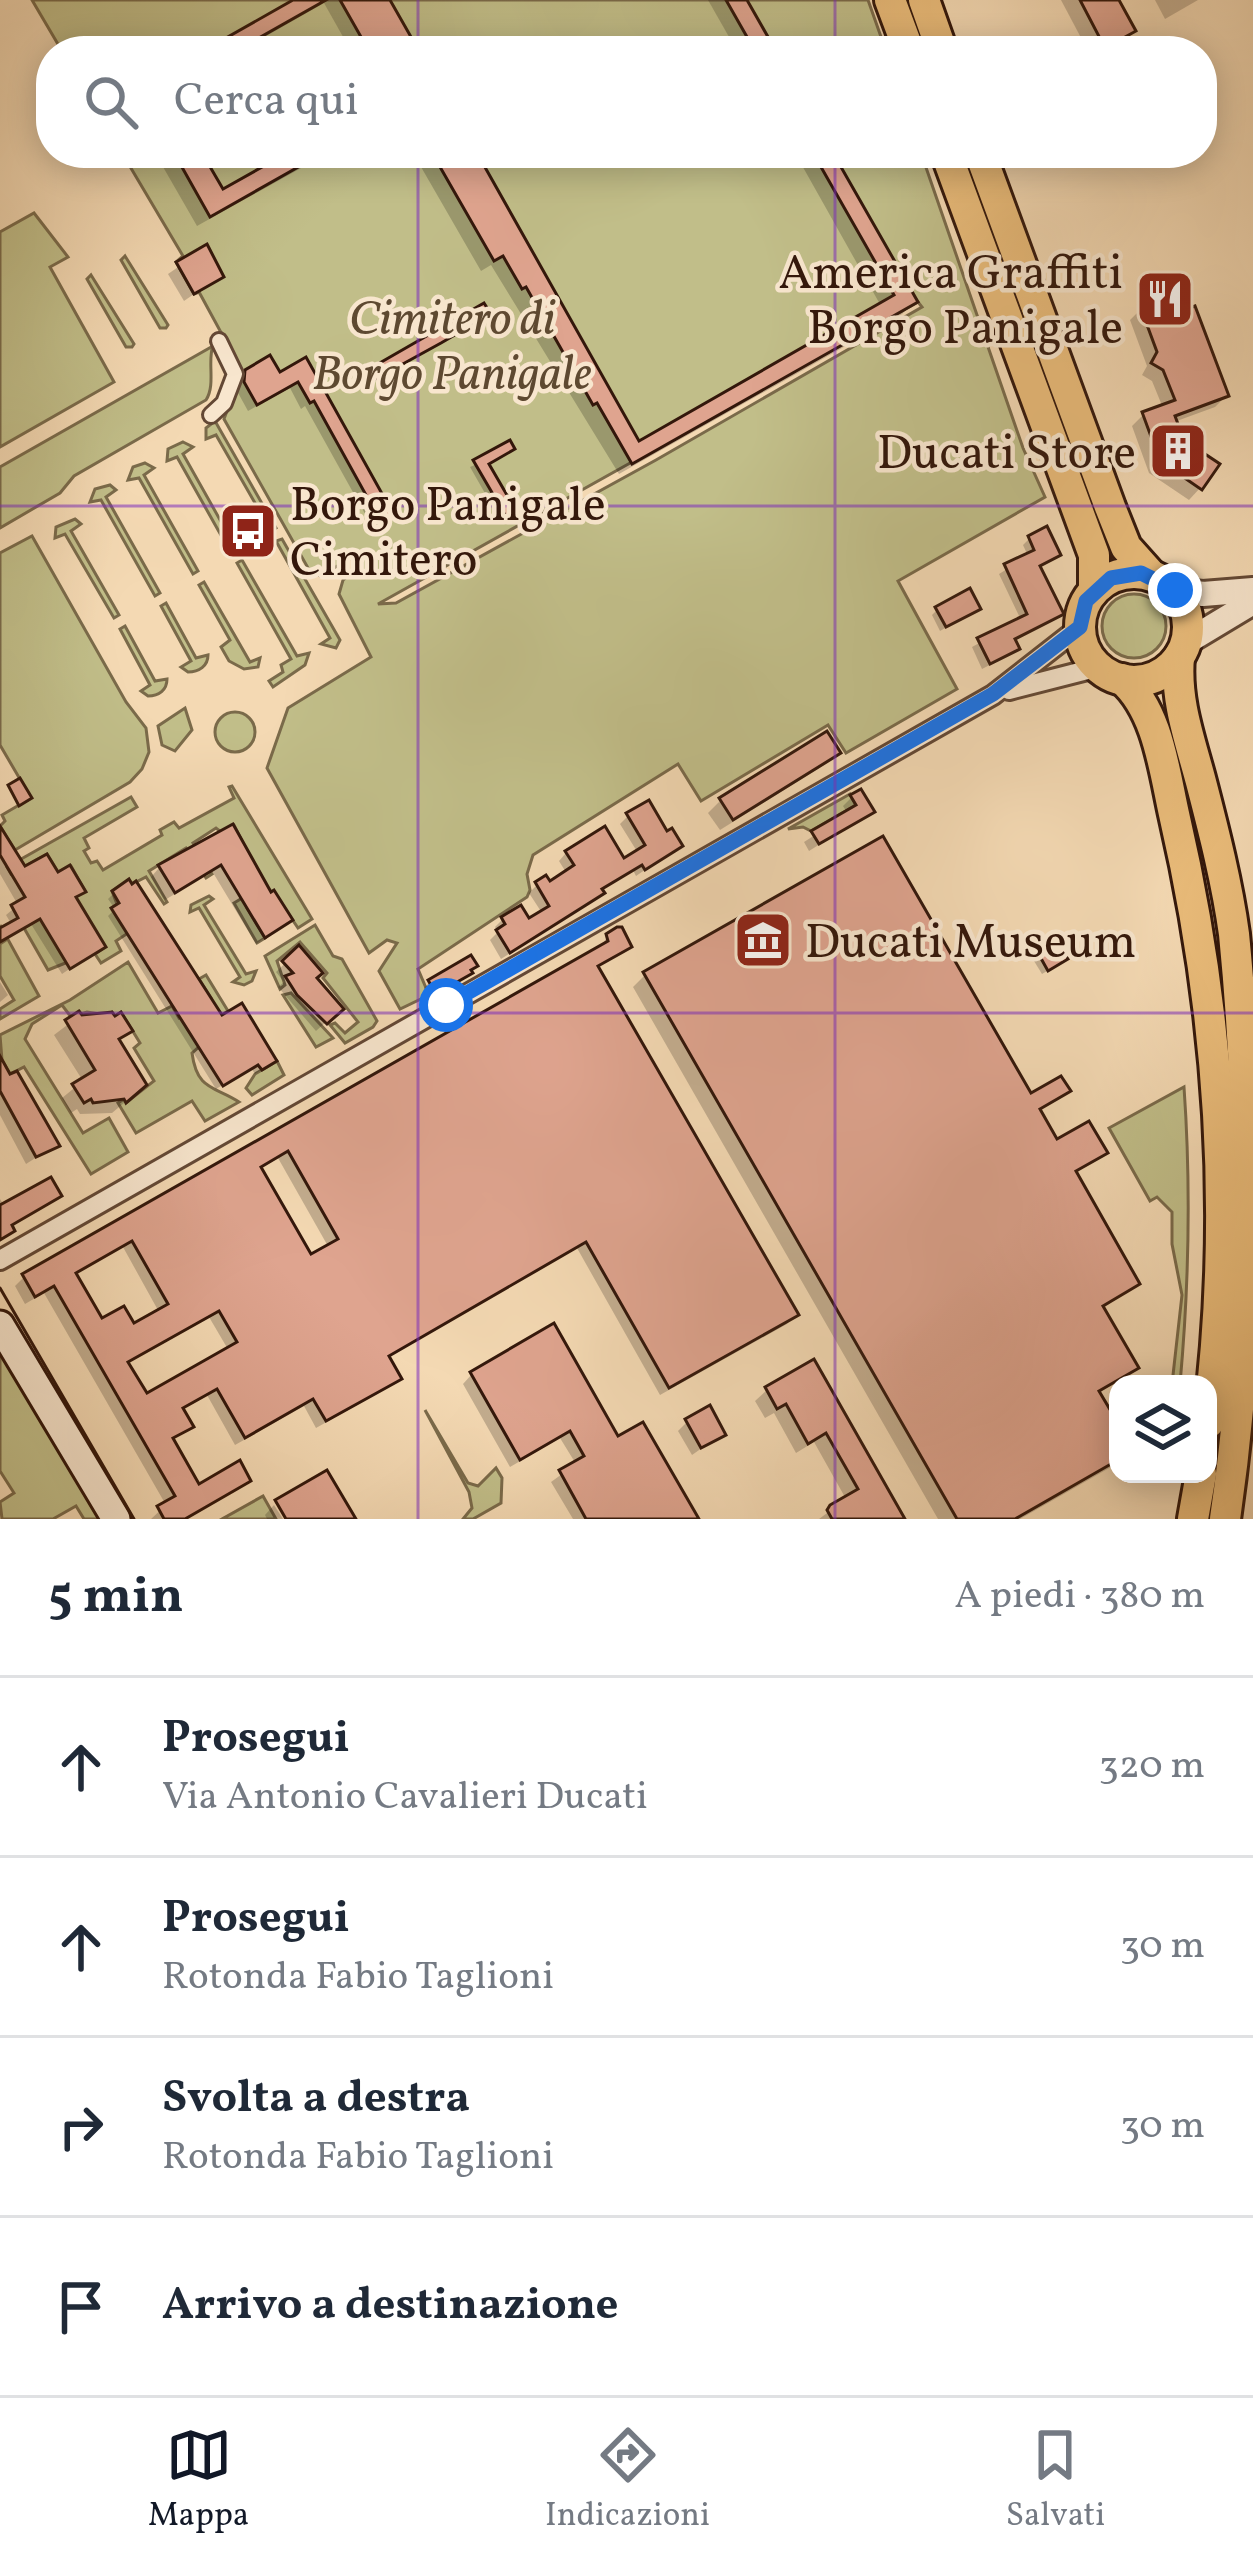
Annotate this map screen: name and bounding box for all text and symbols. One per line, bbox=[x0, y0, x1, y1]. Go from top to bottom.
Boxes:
search box bbox=[36, 36, 1217, 168]
icon: search bbox=[78, 69, 144, 135]
text: Cerca qui bbox=[174, 71, 359, 134]
place label: America Graffiti Borgo Panigale bbox=[778, 242, 1123, 364]
restaurant icon: America Graffiti Borgo Panigale bbox=[1134, 268, 1196, 330]
park label: Cimitero di Borgo Panigale bbox=[312, 288, 592, 410]
building icon: Ducati Store bbox=[1147, 420, 1209, 482]
place label: Ducati Store bbox=[877, 422, 1136, 489]
place label: Borgo Panigale Cimitero bbox=[290, 474, 606, 596]
bus stop icon: Borgo Panigale Cimitero bbox=[217, 500, 279, 562]
route end bbox=[1148, 563, 1202, 617]
museum icon: Ducati Museum bbox=[732, 909, 794, 971]
place label: Ducati Museum bbox=[805, 911, 1136, 978]
route start bbox=[419, 978, 473, 1032]
map controls bbox=[1109, 1375, 1217, 1483]
button: layers bbox=[1109, 1375, 1217, 1483]
text: 5 min bbox=[48, 1562, 184, 1633]
text: A piedi · 380 m bbox=[955, 1570, 1205, 1624]
text: Prosegui bbox=[162, 1708, 350, 1771]
icon: ahead bbox=[48, 1734, 114, 1800]
text: 320 m bbox=[1099, 1740, 1205, 1794]
text: Via Antonio Cavalieri Ducati bbox=[162, 1771, 648, 1825]
text: Prosegui bbox=[162, 1888, 350, 1951]
icon: ahead bbox=[48, 1914, 114, 1980]
text: 30 m bbox=[1120, 1920, 1205, 1974]
text: Rotonda Fabio Taglioni bbox=[162, 1951, 554, 2005]
text: Svolta a destra bbox=[162, 2068, 470, 2131]
icon: right bbox=[48, 2094, 114, 2160]
text: 30 m bbox=[1120, 2100, 1205, 2154]
text: Rotonda Fabio Taglioni bbox=[162, 2131, 554, 2185]
icon: arrive bbox=[48, 2274, 114, 2340]
text: Arrivo a destinazione bbox=[162, 2275, 618, 2338]
tab: Mappa bbox=[148, 2422, 249, 2540]
tab: Indicazioni bbox=[545, 2422, 710, 2540]
tab: Salvati bbox=[1006, 2422, 1105, 2540]

